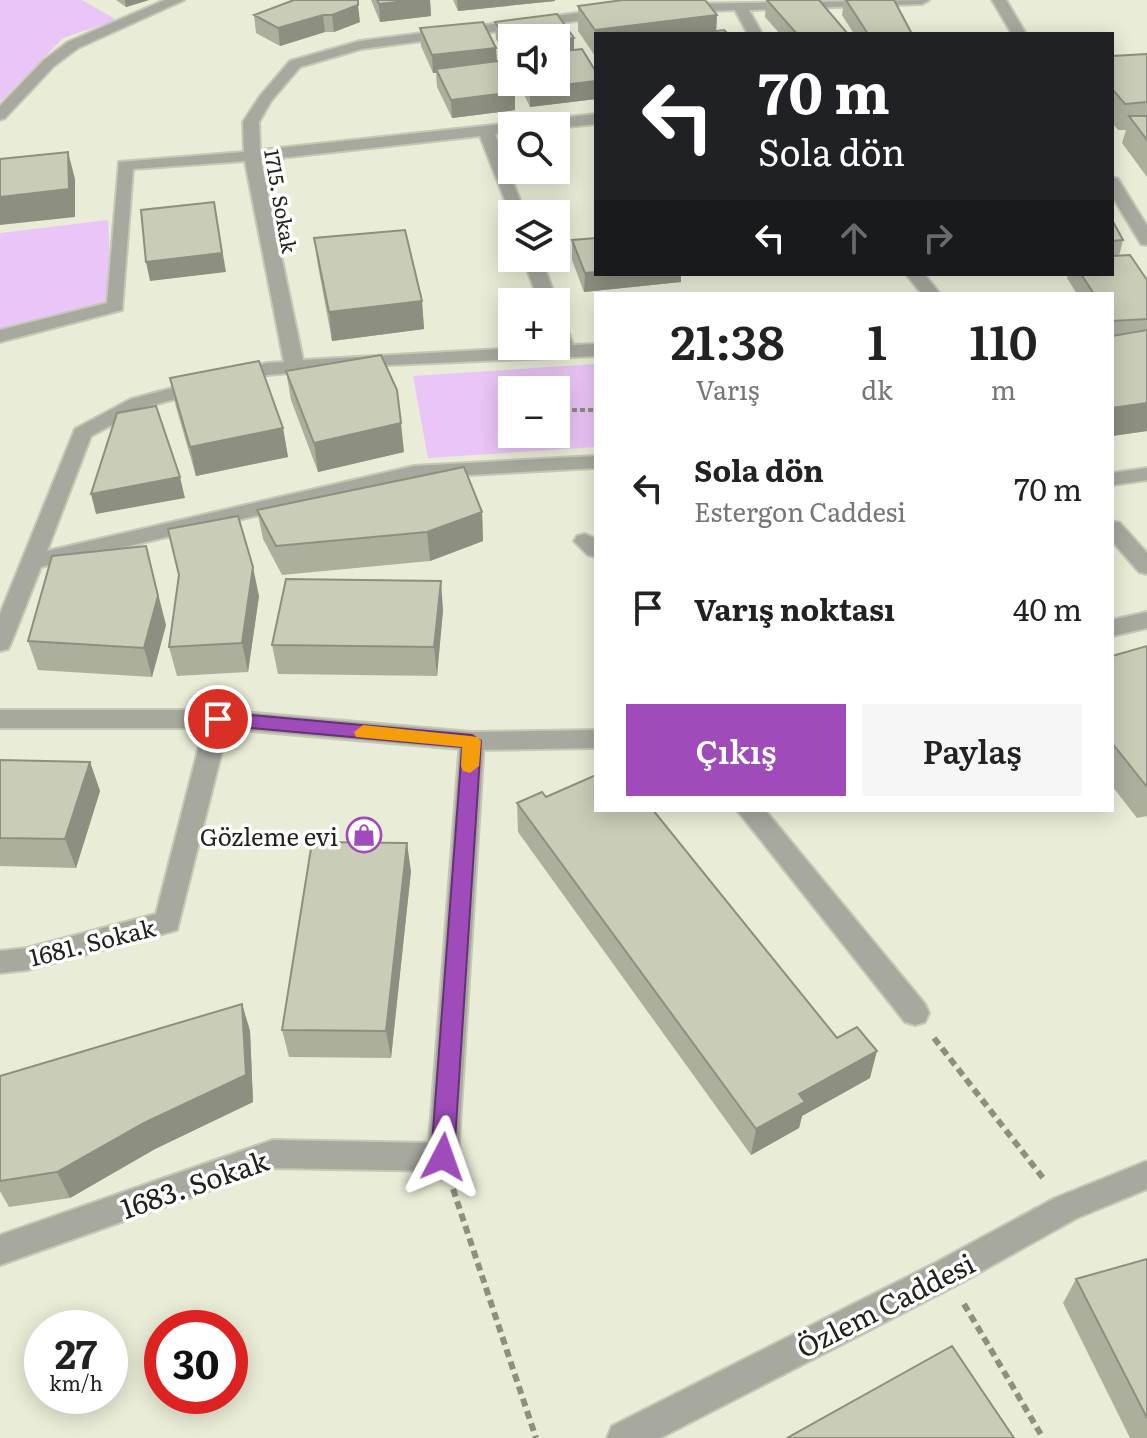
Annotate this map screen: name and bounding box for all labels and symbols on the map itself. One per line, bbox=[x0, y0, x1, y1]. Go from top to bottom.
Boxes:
street label: 1715. Sokak bbox=[258, 147, 306, 256]
pin bbox=[184, 685, 252, 753]
shop icon: Gözleme evi bbox=[345, 816, 383, 854]
place label: Gözleme evi bbox=[200, 818, 338, 853]
street label: 1681. Sokak bbox=[25, 908, 159, 974]
position arrow bbox=[401, 1115, 485, 1199]
street label: 1683. Sokak bbox=[114, 1138, 274, 1228]
street label: Özlem Caddesi bbox=[789, 1241, 981, 1367]
speed limit sign: 30 bbox=[144, 1310, 248, 1414]

